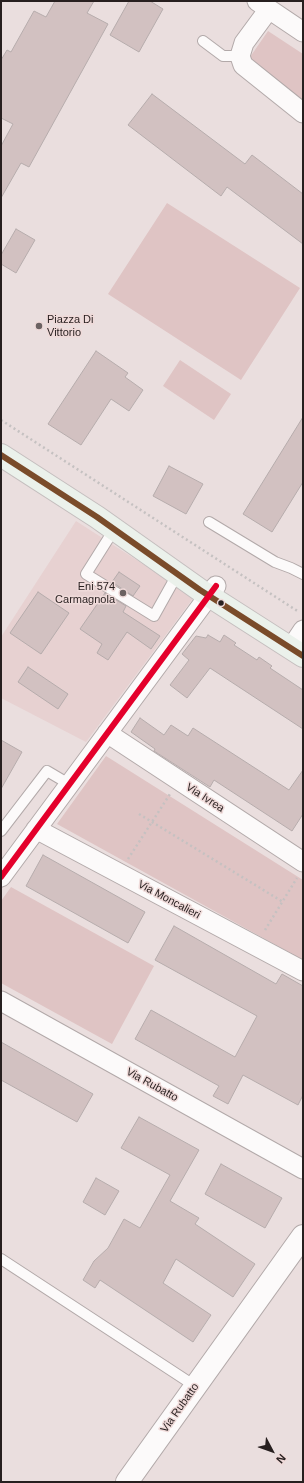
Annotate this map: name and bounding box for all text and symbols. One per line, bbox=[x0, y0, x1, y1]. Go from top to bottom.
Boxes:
place label: Piazza Di Vittorio bbox=[47, 313, 93, 339]
marker: Piazza Di Vittorio bbox=[34, 321, 44, 331]
place label: Eni 574 Carmagnola bbox=[55, 580, 115, 606]
marker: Eni 574 Carmagnola bbox=[118, 588, 128, 598]
unlabelled marker bbox=[216, 598, 226, 608]
street label: Via Ivrea bbox=[183, 781, 227, 815]
street label: Via Moncalieri bbox=[135, 878, 203, 922]
street label: Via Rubatto bbox=[124, 1065, 180, 1105]
street label: Via Rubatto bbox=[158, 1381, 202, 1435]
north arrow bbox=[252, 1431, 292, 1471]
text: N bbox=[274, 1452, 288, 1466]

